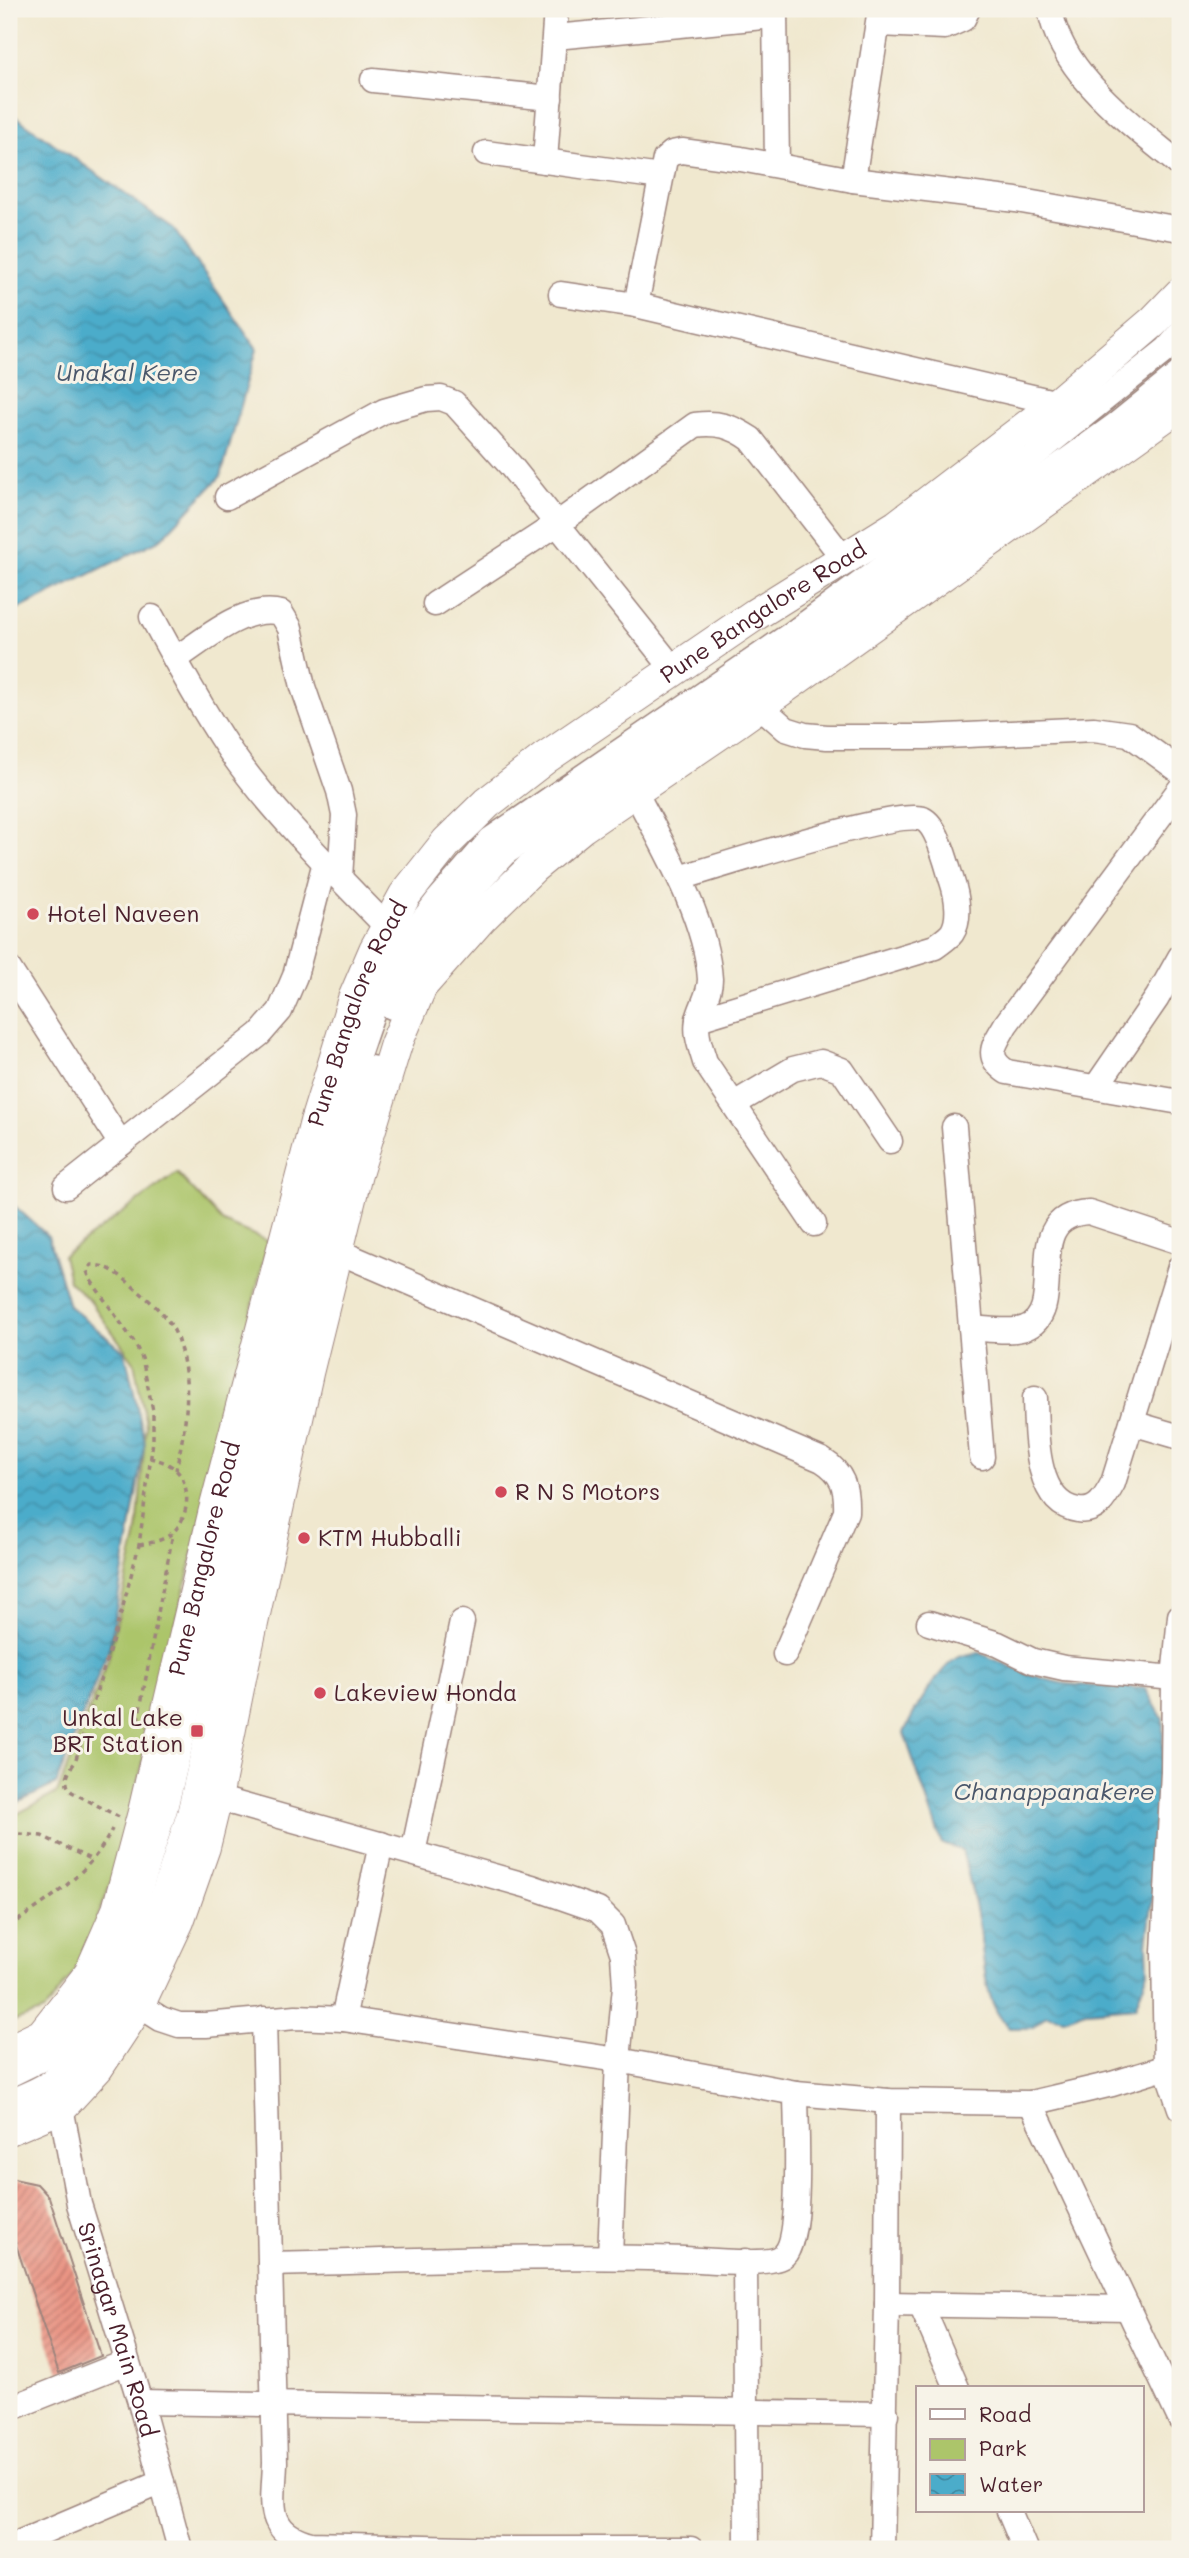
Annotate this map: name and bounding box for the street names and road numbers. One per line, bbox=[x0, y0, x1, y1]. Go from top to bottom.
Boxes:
street label: Pune Bangalore Road bbox=[654, 533, 871, 689]
street label: Pune Bangalore Road bbox=[300, 895, 413, 1130]
street label: Pune Bangalore Road bbox=[161, 1438, 246, 1678]
street label: Srinagar Main Road bbox=[72, 2219, 165, 2440]

